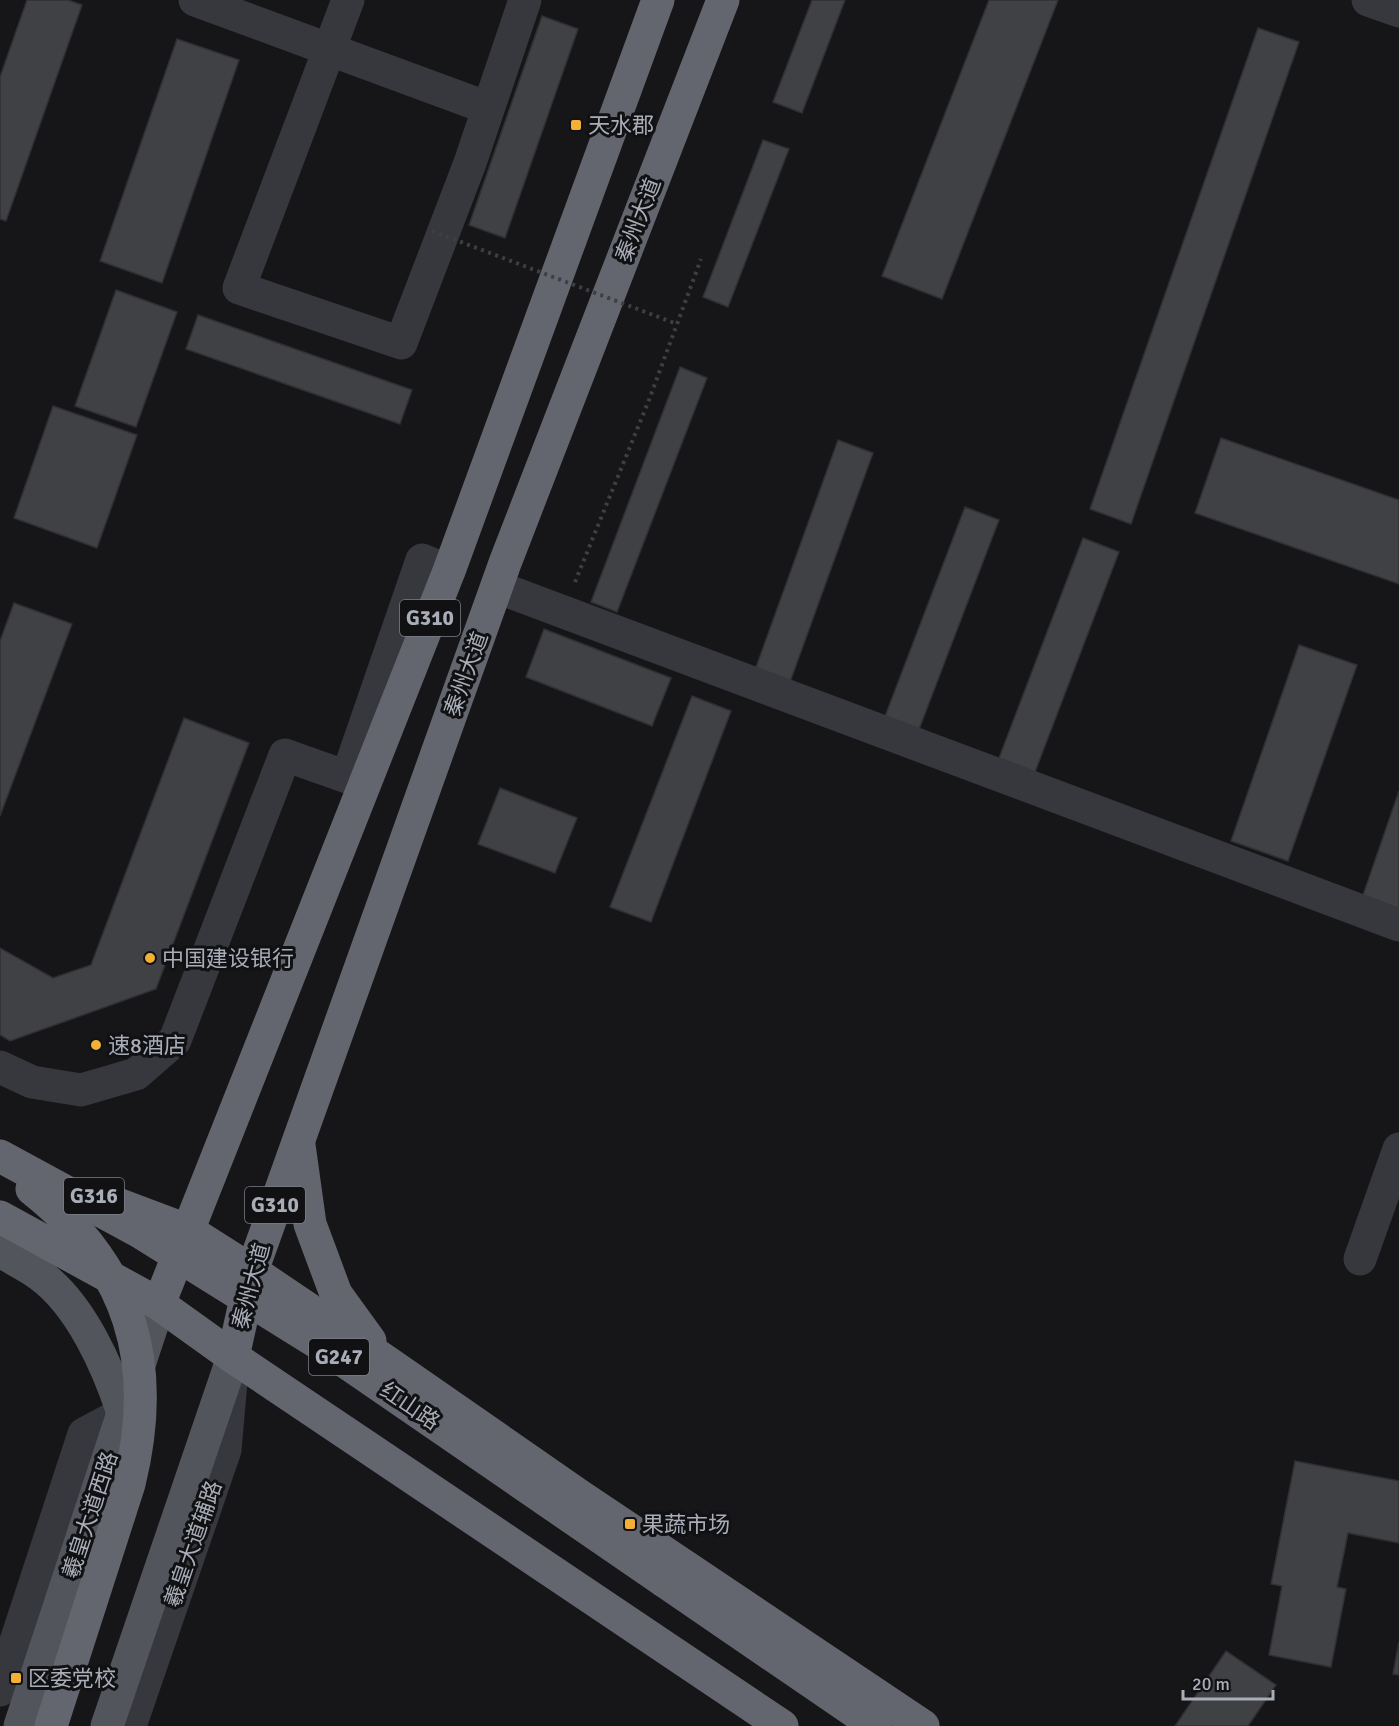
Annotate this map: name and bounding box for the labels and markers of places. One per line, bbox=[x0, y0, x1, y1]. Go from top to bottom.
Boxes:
place label: 天水郡 bbox=[588, 112, 654, 139]
marker: 天水郡 bbox=[569, 118, 583, 132]
place label: 中国建设银行 bbox=[162, 945, 294, 972]
marker: 中国建设银行 bbox=[143, 951, 157, 965]
place label: 速8酒店 bbox=[108, 1032, 186, 1059]
marker: 速8酒店 bbox=[89, 1038, 103, 1052]
place label: 果蔬市场 bbox=[642, 1511, 730, 1538]
marker: 果蔬市场 bbox=[623, 1517, 637, 1531]
place label: 区委党校 bbox=[28, 1665, 116, 1692]
marker: 区委党校 bbox=[9, 1671, 23, 1685]

